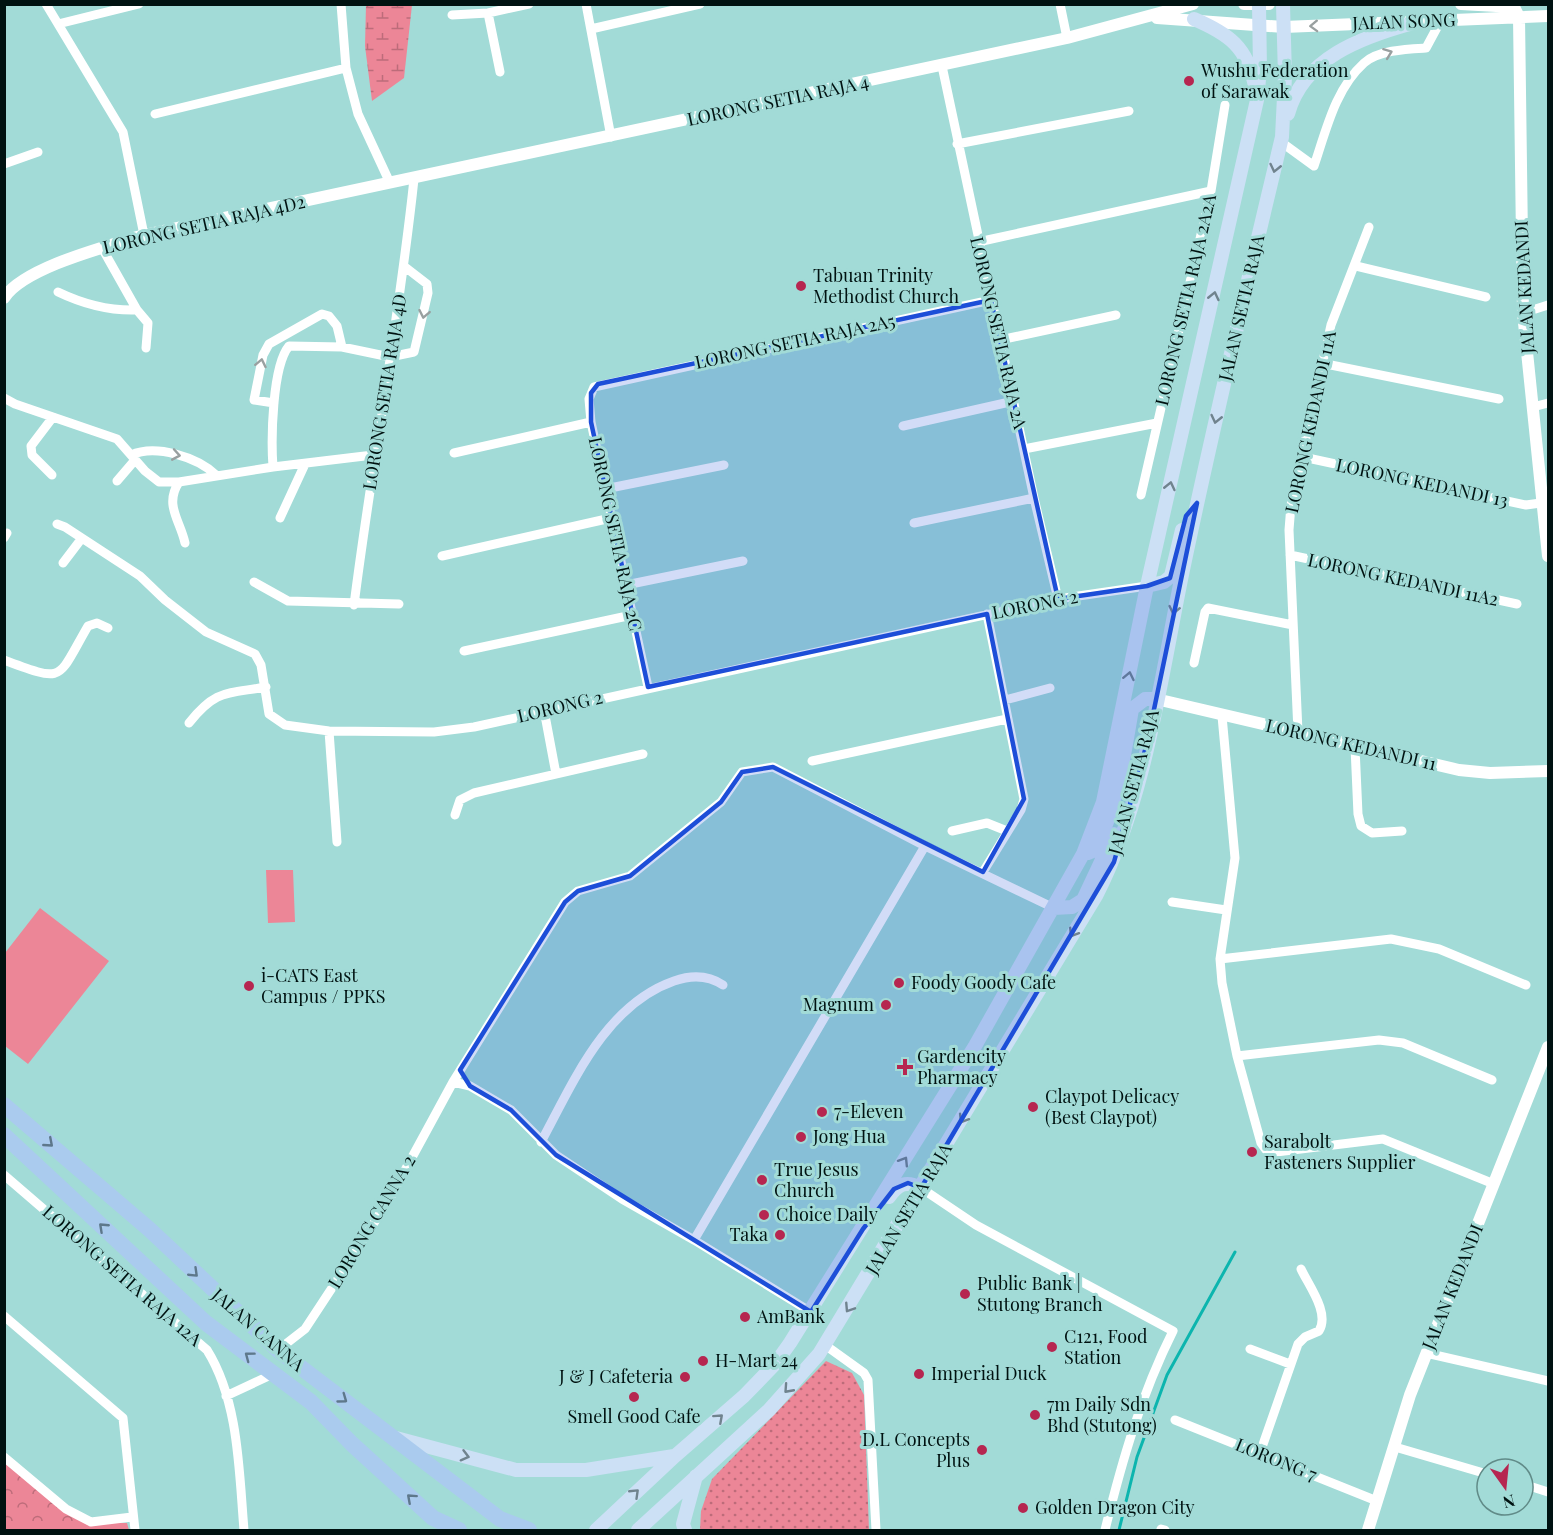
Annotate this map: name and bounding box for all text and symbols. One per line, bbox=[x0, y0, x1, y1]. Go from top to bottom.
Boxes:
street label: JALAN SONG bbox=[1351, 7, 1456, 35]
one-way arrow bbox=[1310, 19, 1319, 32]
one-way arrow bbox=[1382, 47, 1393, 60]
place label: Wushu Federation of Sarawak bbox=[1200, 58, 1349, 103]
street label: LORONG SETIA RAJA 4 bbox=[685, 69, 871, 131]
marker: Wushu Federation of Sarawak bbox=[1182, 74, 1196, 88]
one-way arrow bbox=[1269, 163, 1282, 173]
street label: LORONG SETIA RAJA 4D2 bbox=[100, 189, 307, 259]
street label: LORONG SETIA RAJA 2A2A bbox=[1149, 191, 1221, 408]
street label: JALAN KEDANDI bbox=[1509, 220, 1540, 355]
street label: JALAN SETIA RAJA bbox=[1212, 232, 1270, 384]
street label: LORONG SETIA RAJA 2A bbox=[965, 234, 1033, 432]
place label: Tabuan Trinity Methodist Church bbox=[813, 263, 959, 308]
marker: Tabuan Trinity Methodist Church bbox=[794, 279, 808, 293]
one-way arrow bbox=[1206, 291, 1219, 301]
street label: LORONG SETIA RAJA 4D bbox=[357, 292, 411, 492]
street label: LORONG SETIA RAJA 2A5 bbox=[692, 308, 897, 374]
one-way arrow bbox=[418, 309, 431, 319]
street label: LORONG KEDANDI 11A bbox=[1279, 328, 1341, 515]
one-way arrow bbox=[254, 358, 267, 368]
one-way arrow bbox=[1211, 414, 1224, 424]
street label: LORONG SETIA RAJA 2C bbox=[584, 435, 648, 633]
one-way arrow bbox=[171, 449, 181, 461]
street label: LORONG KEDANDI 13 bbox=[1334, 452, 1510, 512]
one-way arrow bbox=[1163, 481, 1176, 491]
street label: LORONG KEDANDI 11A2 bbox=[1306, 547, 1501, 611]
street label: LORONG 2 bbox=[990, 584, 1080, 624]
one-way arrow bbox=[1169, 605, 1182, 615]
one-way arrow bbox=[1122, 671, 1135, 681]
street label: LORONG 2 bbox=[515, 685, 605, 728]
street label: JALAN SETIA RAJA bbox=[1102, 706, 1164, 858]
street label: LORONG KEDANDI 11 bbox=[1264, 713, 1439, 775]
one-way arrow bbox=[1069, 926, 1080, 937]
place label: i-CATS East Campus / PPKS bbox=[261, 963, 386, 1008]
place label: Foody Goody Cafe bbox=[911, 970, 1056, 994]
marker: Foody Goody Cafe bbox=[892, 976, 906, 990]
marker: i-CATS East Campus / PPKS bbox=[242, 979, 256, 993]
place label: Magnum bbox=[803, 992, 874, 1016]
marker: Magnum bbox=[879, 998, 893, 1012]
place label: Gardencity Pharmacy bbox=[917, 1044, 1006, 1089]
marker: Gardencity Pharmacy bbox=[898, 1060, 912, 1074]
place label: Claypot Delicacy (Best Claypot) bbox=[1045, 1084, 1179, 1129]
place label: 7-Eleven bbox=[834, 1099, 904, 1123]
marker: Claypot Delicacy (Best Claypot) bbox=[1026, 1100, 1040, 1114]
marker: 7-Eleven bbox=[815, 1105, 829, 1119]
one-way arrow bbox=[958, 1113, 970, 1123]
place label: Jong Hua bbox=[812, 1124, 886, 1148]
place label: Sarabolt Fasteners Supplier bbox=[1264, 1129, 1416, 1174]
marker: Jong Hua bbox=[794, 1130, 808, 1144]
one-way arrow bbox=[42, 1136, 53, 1147]
street label: JALAN SETIA RAJA bbox=[859, 1138, 957, 1280]
marker: Sarabolt Fasteners Supplier bbox=[1245, 1145, 1259, 1159]
street label: LORONG CANNA 2 bbox=[322, 1150, 420, 1293]
place label: True Jesus Church bbox=[774, 1157, 858, 1202]
one-way arrow bbox=[897, 1157, 909, 1167]
marker: True Jesus Church bbox=[755, 1173, 769, 1187]
street label: LORONG SETIA RAJA 12A bbox=[38, 1200, 208, 1351]
place label: Choice Daily bbox=[776, 1202, 878, 1226]
marker: Choice Daily bbox=[757, 1208, 771, 1222]
street label: JALAN KEDANDI bbox=[1416, 1220, 1488, 1354]
place label: Taka bbox=[729, 1222, 768, 1246]
one-way arrow bbox=[100, 1223, 111, 1234]
marker: Taka bbox=[773, 1228, 787, 1242]
one-way arrow bbox=[188, 1266, 198, 1277]
place label: Public Bank | Stutong Branch bbox=[977, 1271, 1103, 1316]
street label: JALAN CANNA bbox=[206, 1282, 311, 1377]
marker: Public Bank | Stutong Branch bbox=[958, 1287, 972, 1301]
one-way arrow bbox=[845, 1302, 857, 1312]
place label: AmBank bbox=[756, 1304, 825, 1328]
marker: AmBank bbox=[738, 1310, 752, 1324]
place label: C121, Food Station bbox=[1064, 1324, 1148, 1369]
marker: C121, Food Station bbox=[1045, 1340, 1059, 1354]
place label: H-Mart 24 bbox=[715, 1348, 798, 1372]
one-way arrow bbox=[245, 1352, 256, 1363]
marker: H-Mart 24 bbox=[696, 1354, 710, 1368]
place label: Imperial Duck bbox=[931, 1361, 1047, 1385]
place label: J & J Cafeteria bbox=[558, 1364, 673, 1388]
marker: Imperial Duck bbox=[912, 1367, 926, 1381]
marker: J & J Cafeteria bbox=[678, 1370, 692, 1384]
one-way arrow bbox=[784, 1383, 795, 1393]
marker: Smell Good Cafe bbox=[627, 1390, 641, 1404]
one-way arrow bbox=[336, 1392, 347, 1403]
place label: 7m Daily Sdn Bhd (Stutong) bbox=[1047, 1392, 1157, 1437]
place label: Smell Good Cafe bbox=[567, 1404, 701, 1428]
marker: 7m Daily Sdn Bhd (Stutong) bbox=[1028, 1408, 1042, 1422]
one-way arrow bbox=[713, 1414, 723, 1425]
place label: D.L Concepts Plus bbox=[862, 1427, 970, 1472]
street label: LORONG 7 bbox=[1232, 1432, 1321, 1487]
marker: D.L Concepts Plus bbox=[975, 1443, 989, 1457]
one-way arrow bbox=[459, 1448, 469, 1461]
north arrow bbox=[1475, 1457, 1535, 1517]
one-way arrow bbox=[629, 1489, 639, 1500]
text: N bbox=[1500, 1490, 1517, 1514]
one-way arrow bbox=[407, 1494, 418, 1505]
place label: Golden Dragon City bbox=[1035, 1495, 1195, 1519]
marker: Golden Dragon City bbox=[1016, 1501, 1030, 1515]

